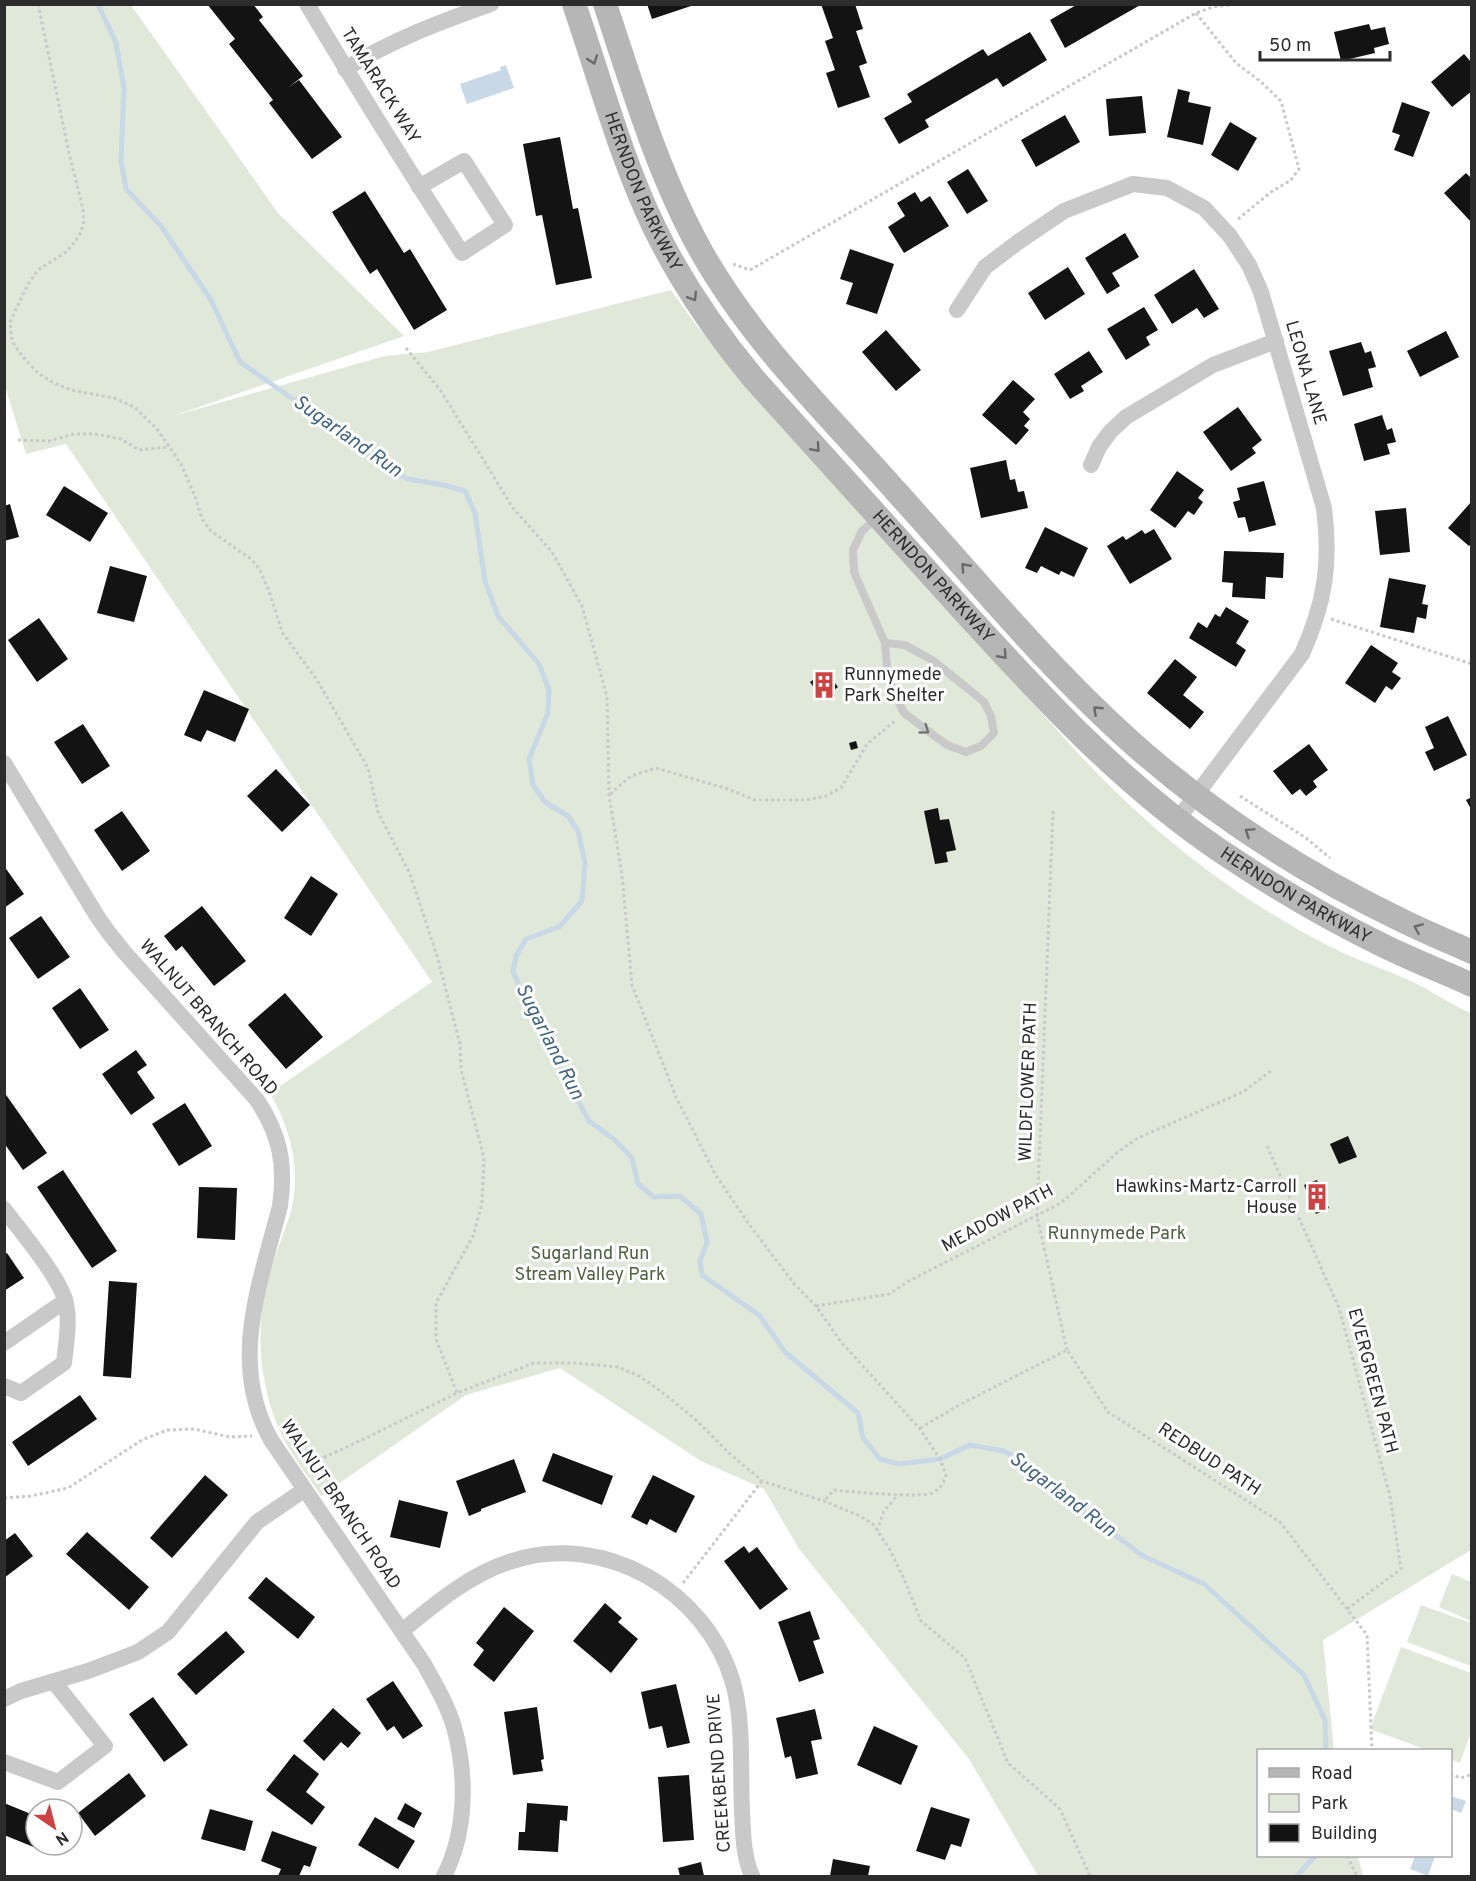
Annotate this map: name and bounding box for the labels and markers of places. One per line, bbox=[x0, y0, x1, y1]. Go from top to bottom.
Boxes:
place label: Runnymede Park Shelter bbox=[844, 664, 944, 708]
building icon: Runnymede Park Shelter bbox=[809, 670, 839, 700]
place label: Hawkins-Martz-Carroll House bbox=[1115, 1176, 1297, 1220]
building icon: Hawkins-Martz-Carroll House bbox=[1302, 1182, 1332, 1212]

